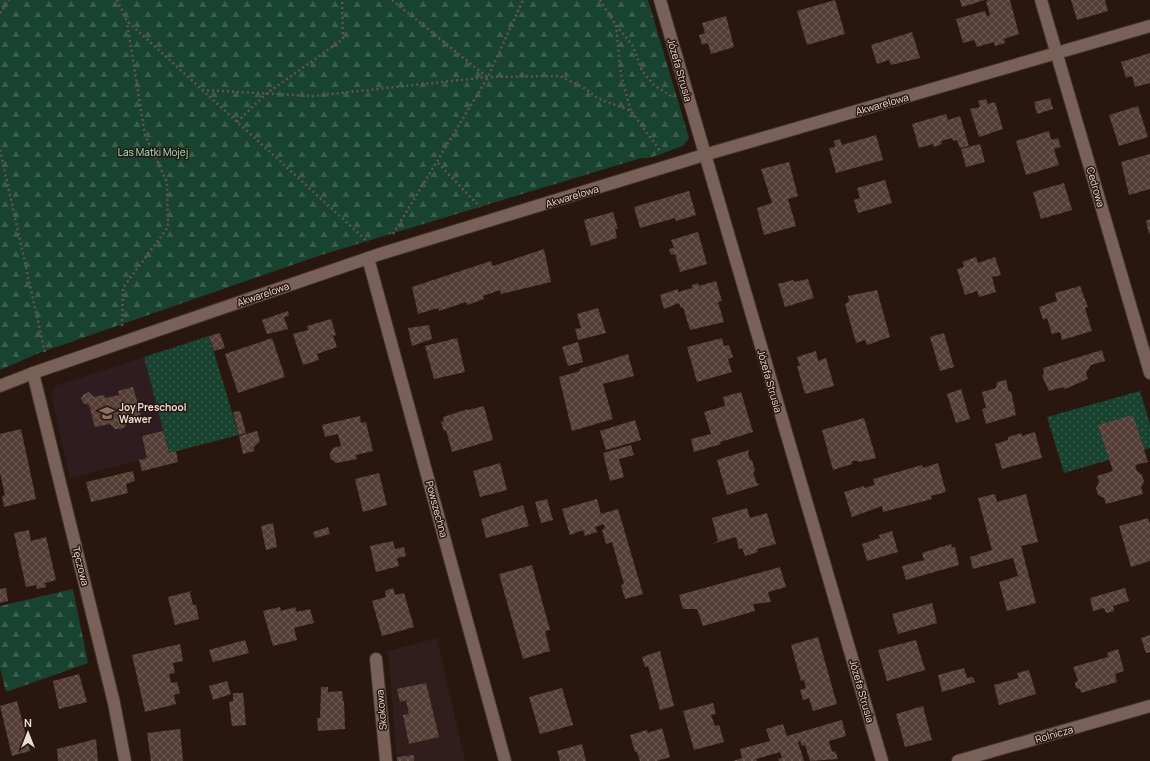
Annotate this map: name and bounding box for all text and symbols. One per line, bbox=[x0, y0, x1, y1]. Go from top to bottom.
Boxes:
street label: Józefa Strusia bbox=[664, 37, 696, 103]
street label: Akwarelowa bbox=[854, 90, 910, 118]
park label: Las Matki Mojej bbox=[118, 145, 188, 159]
street label: Cedrowa bbox=[1084, 165, 1108, 209]
street label: Akwarelowa bbox=[544, 181, 600, 211]
street label: Akwarelowa bbox=[235, 278, 291, 310]
street label: Józefa Strusia bbox=[754, 348, 786, 414]
place label: Joy Preschool Wawer bbox=[119, 400, 186, 426]
school or university icon: Joy Preschool Wawer bbox=[98, 404, 116, 422]
street label: Powszechna bbox=[423, 479, 451, 539]
street label: Tęczowa bbox=[69, 545, 93, 587]
street label: Józefa Strusia bbox=[846, 658, 878, 724]
street label: Skokowa bbox=[372, 689, 390, 731]
north arrow bbox=[8, 713, 48, 753]
text: N bbox=[24, 715, 32, 730]
street label: Rolnicza bbox=[1033, 722, 1075, 746]

